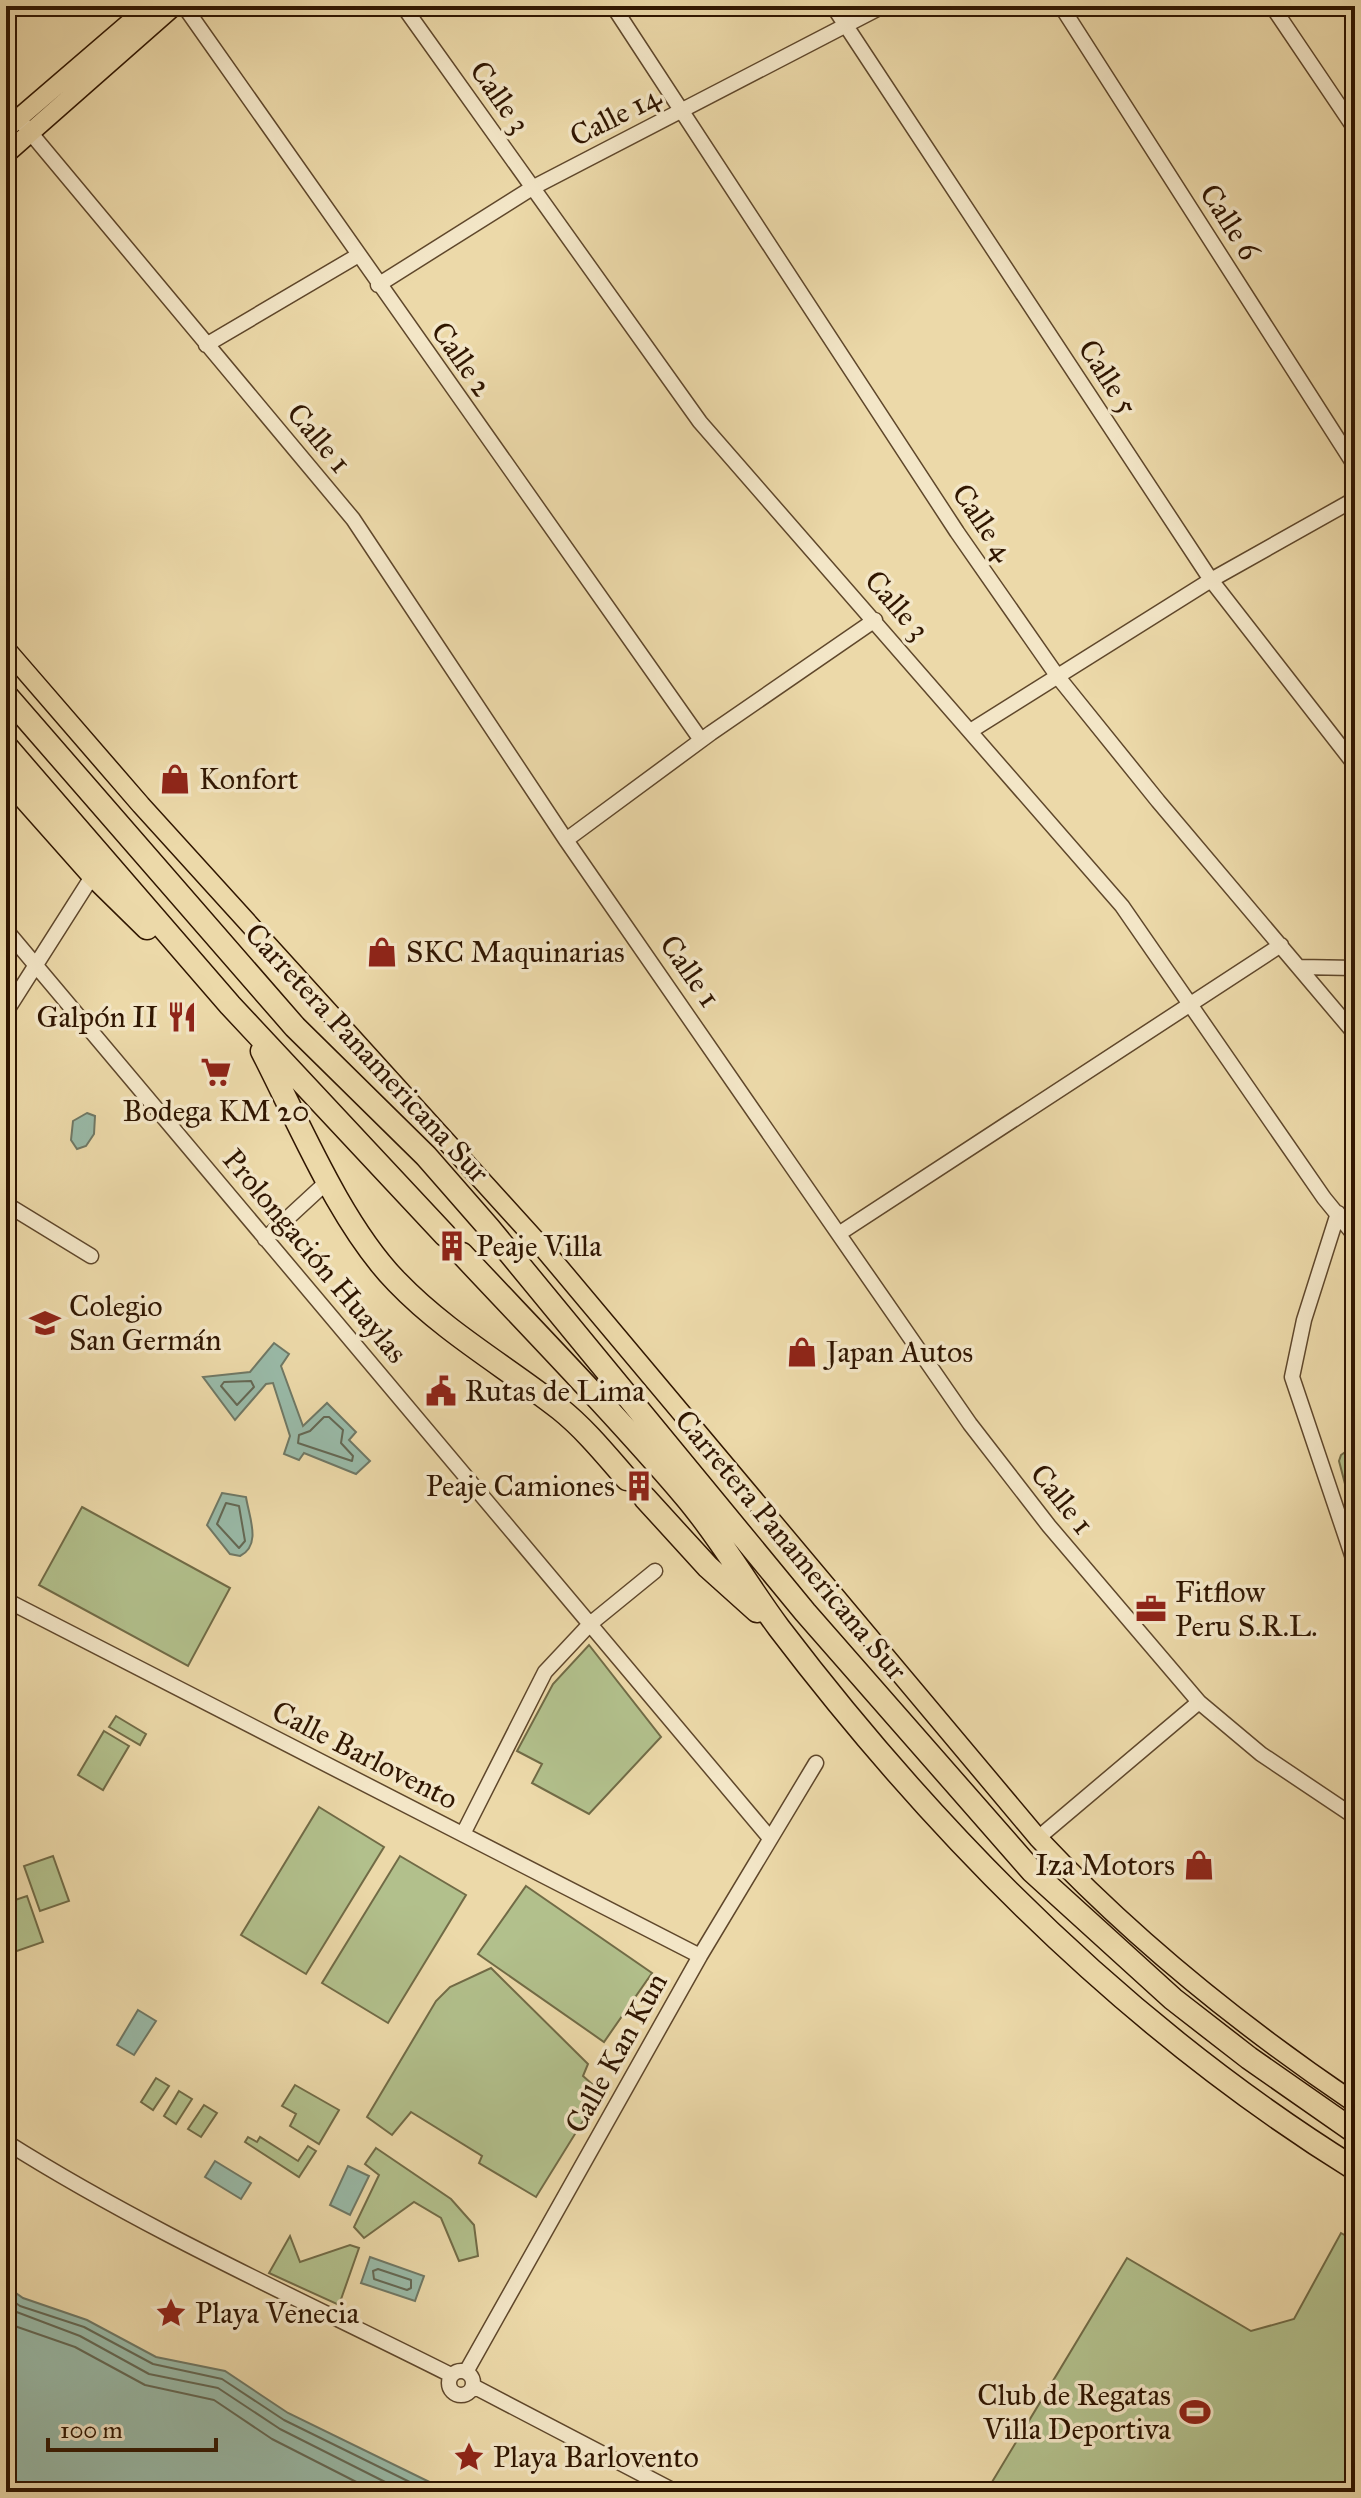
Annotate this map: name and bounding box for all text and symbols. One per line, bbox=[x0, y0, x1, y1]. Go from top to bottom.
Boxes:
street label: Calle 3 bbox=[462, 54, 538, 140]
street label: Calle 14 bbox=[564, 77, 667, 154]
street label: Calle 6 bbox=[1192, 177, 1269, 268]
street label: Calle 2 bbox=[423, 315, 501, 403]
street label: Calle 5 bbox=[1071, 333, 1145, 421]
street label: Calle 1 bbox=[279, 396, 359, 480]
street label: Calle 4 bbox=[944, 477, 1022, 568]
street label: Calle 3 bbox=[857, 563, 937, 647]
place label: Konfort bbox=[199, 761, 299, 797]
shop icon: Konfort bbox=[158, 762, 192, 796]
street label: Carretera Panamericana Sur bbox=[237, 916, 497, 1191]
street label: Calle 1 bbox=[652, 928, 728, 1014]
place label: SKC Maquinarias bbox=[406, 934, 625, 970]
shop icon: SKC Maquinarias bbox=[365, 935, 399, 969]
place label: Galpón II bbox=[37, 999, 158, 1035]
restaurant icon: Galpón II bbox=[165, 1000, 199, 1034]
supermarket icon: Bodega KM 20 bbox=[199, 1055, 233, 1089]
place label: Bodega KM 20 bbox=[123, 1093, 309, 1129]
street label: Prolongación Huaylas bbox=[215, 1142, 415, 1370]
place label: Peaje Villa bbox=[476, 1228, 602, 1264]
building icon: Peaje Villa bbox=[435, 1229, 469, 1263]
place label: Colegio San Germán bbox=[69, 1288, 221, 1358]
school or university icon: Colegio San Germán bbox=[28, 1306, 62, 1340]
place label: Japan Autos bbox=[823, 1334, 973, 1370]
shop icon: Japan Autos bbox=[785, 1335, 819, 1369]
place label: Rutas de Lima bbox=[465, 1373, 645, 1409]
public building icon: Rutas de Lima bbox=[424, 1374, 458, 1408]
street label: Carretera Panamericana Sur bbox=[667, 1403, 915, 1688]
street label: Calle 1 bbox=[1023, 1457, 1101, 1541]
place label: Peaje Camiones bbox=[426, 1468, 615, 1504]
building icon: Peaje Camiones bbox=[622, 1469, 656, 1503]
place label: Fitflow Peru S.R.L. bbox=[1175, 1574, 1318, 1644]
office icon: Fitflow Peru S.R.L. bbox=[1134, 1592, 1168, 1626]
street label: Calle Barlovento bbox=[266, 1693, 464, 1817]
place label: Iza Motors bbox=[1035, 1847, 1175, 1883]
shop icon: Iza Motors bbox=[1182, 1848, 1216, 1882]
street label: Calle Kan Kun bbox=[557, 1966, 675, 2140]
place label: Playa Venecia bbox=[195, 2295, 360, 2331]
place icon: Playa Venecia bbox=[154, 2296, 188, 2330]
place label: Club de Regatas Villa Deportiva bbox=[977, 2377, 1171, 2447]
sports icon: Club de Regatas Villa Deportiva bbox=[1178, 2395, 1212, 2429]
scale bar bbox=[48, 2402, 216, 2452]
text: 100 m bbox=[60, 2415, 123, 2445]
place label: Playa Barlovento bbox=[493, 2439, 699, 2475]
place icon: Playa Barlovento bbox=[452, 2440, 486, 2474]

